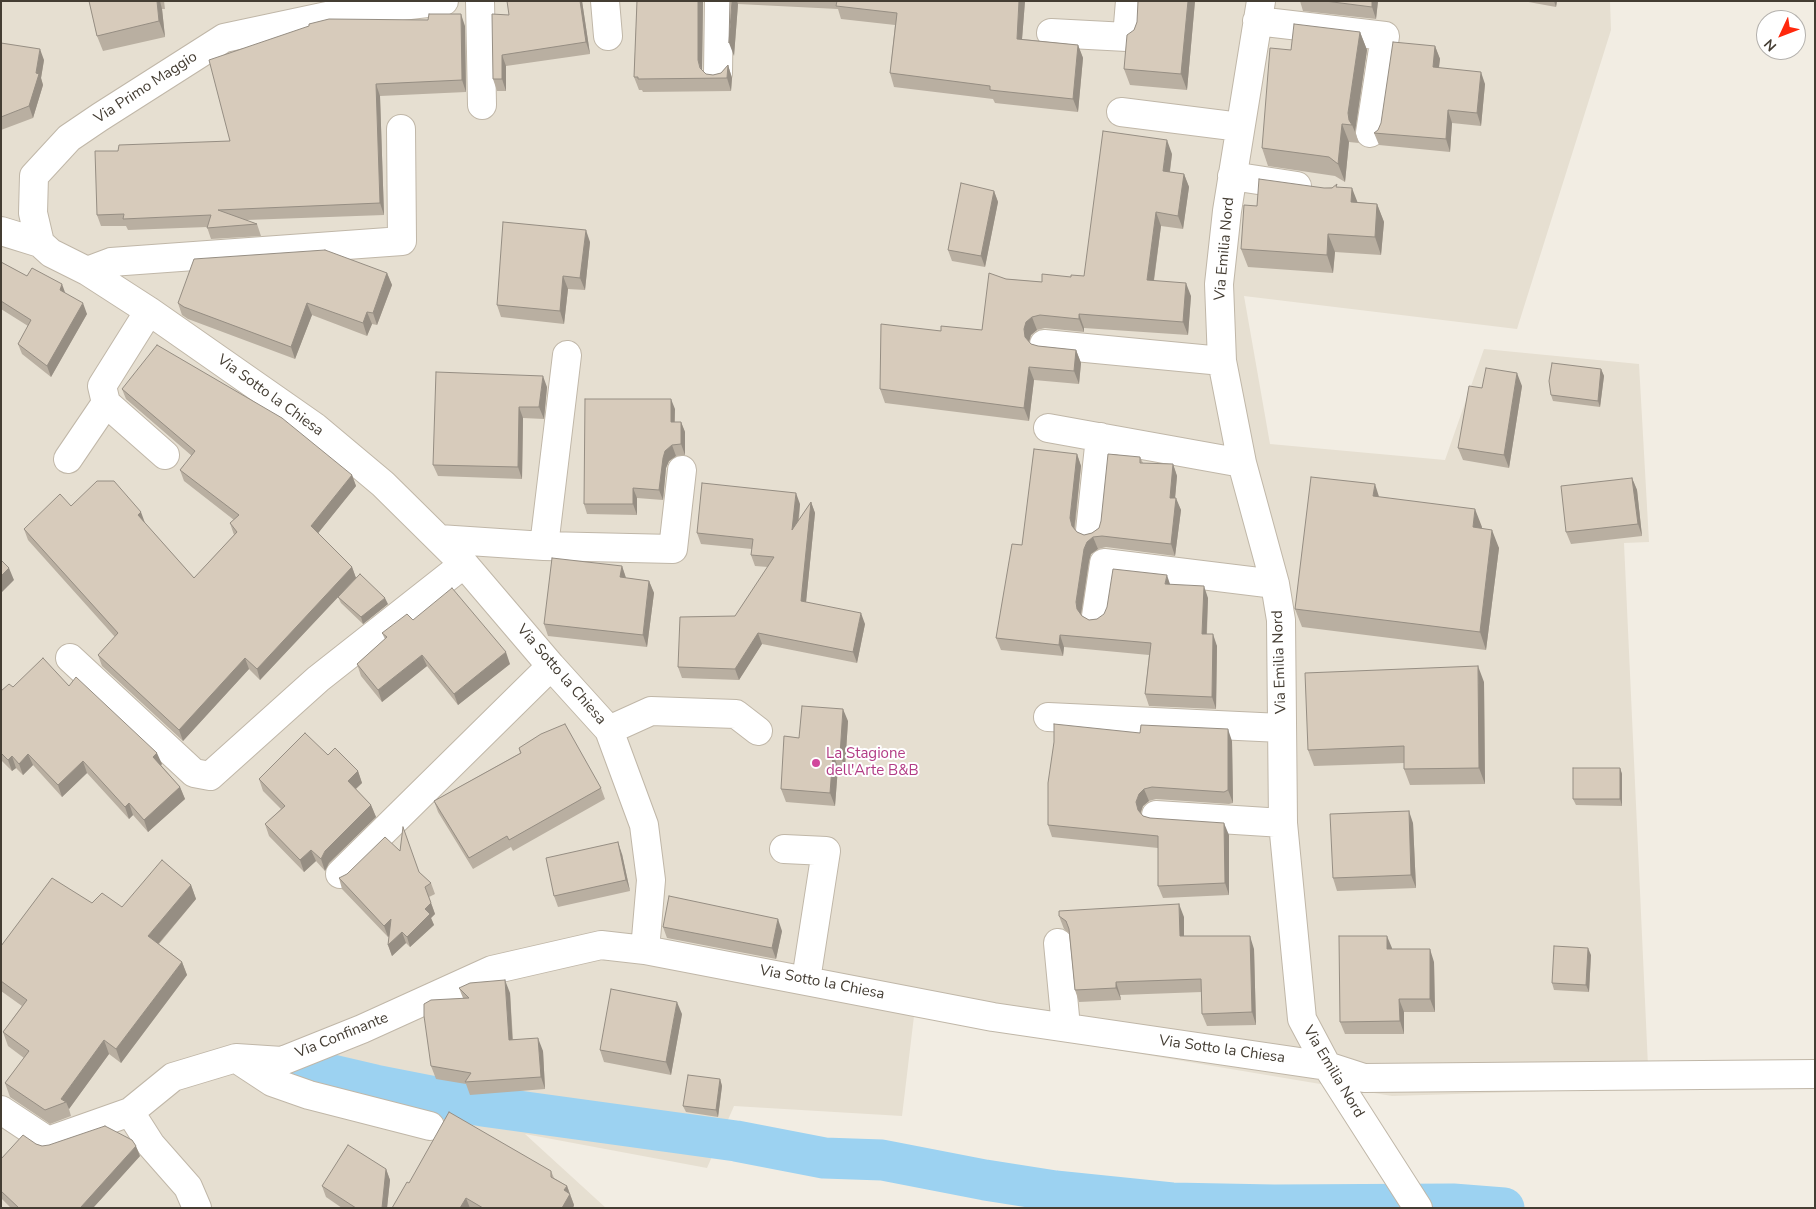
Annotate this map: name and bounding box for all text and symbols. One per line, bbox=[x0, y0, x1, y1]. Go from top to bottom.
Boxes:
north arrow bbox=[1756, 10, 1806, 60]
text: N bbox=[1760, 35, 1781, 55]
street label: Via Primo Maggio bbox=[91, 48, 201, 128]
street label: Via Emilia Nord bbox=[1212, 196, 1238, 302]
street label: Via Sotto la Chiesa bbox=[213, 351, 327, 441]
street label: Via Emilia Nord bbox=[1269, 610, 1291, 714]
street label: Via Sotto la Chiesa bbox=[513, 621, 609, 729]
place label: La Stagione dell'Arte B&B bbox=[826, 745, 919, 780]
marker: La Stagione dell'Arte B&B bbox=[810, 757, 822, 769]
street label: Via Sotto la Chiesa bbox=[758, 962, 886, 1004]
street label: Via Confinante bbox=[293, 1009, 391, 1063]
street label: Via Emilia Nord bbox=[1299, 1023, 1367, 1121]
street label: Via Sotto la Chiesa bbox=[1158, 1032, 1286, 1068]

